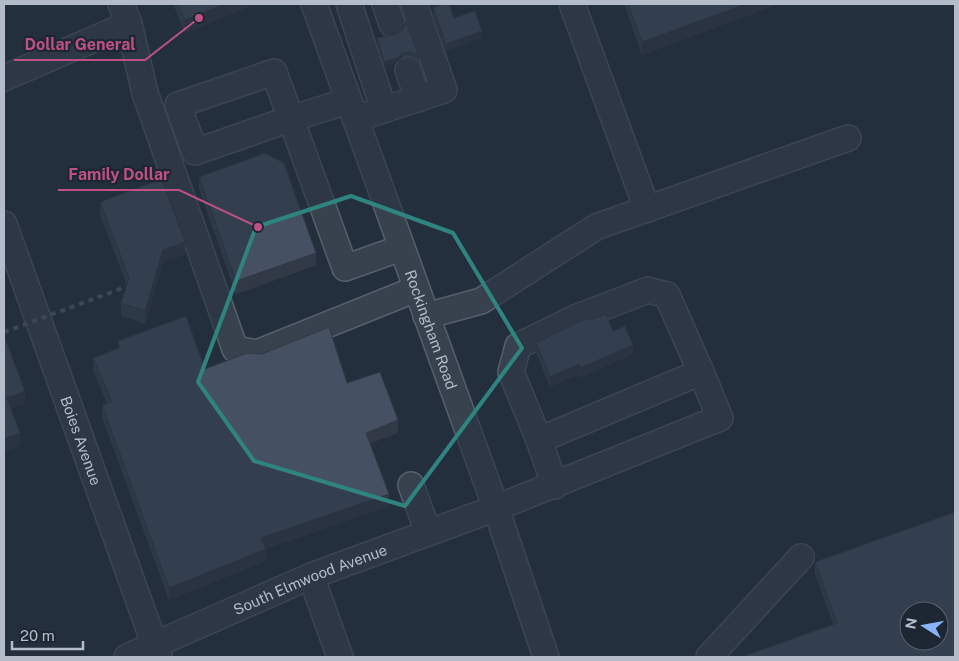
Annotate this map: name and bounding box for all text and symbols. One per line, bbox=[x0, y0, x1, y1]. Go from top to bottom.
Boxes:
callout: Dollar General bbox=[14, 29, 145, 60]
text: Dollar General bbox=[24, 35, 136, 54]
callout: Family Dollar bbox=[58, 159, 179, 190]
text: Family Dollar bbox=[68, 165, 170, 184]
street label: Rockingham Road bbox=[402, 267, 461, 391]
street label: Boies Avenue bbox=[58, 394, 105, 487]
street label: South Elmwood Avenue bbox=[230, 540, 389, 618]
north arrow bbox=[899, 601, 949, 651]
text: N bbox=[902, 617, 920, 630]
scale bar bbox=[12, 618, 84, 650]
text: 20 m bbox=[20, 627, 55, 644]

